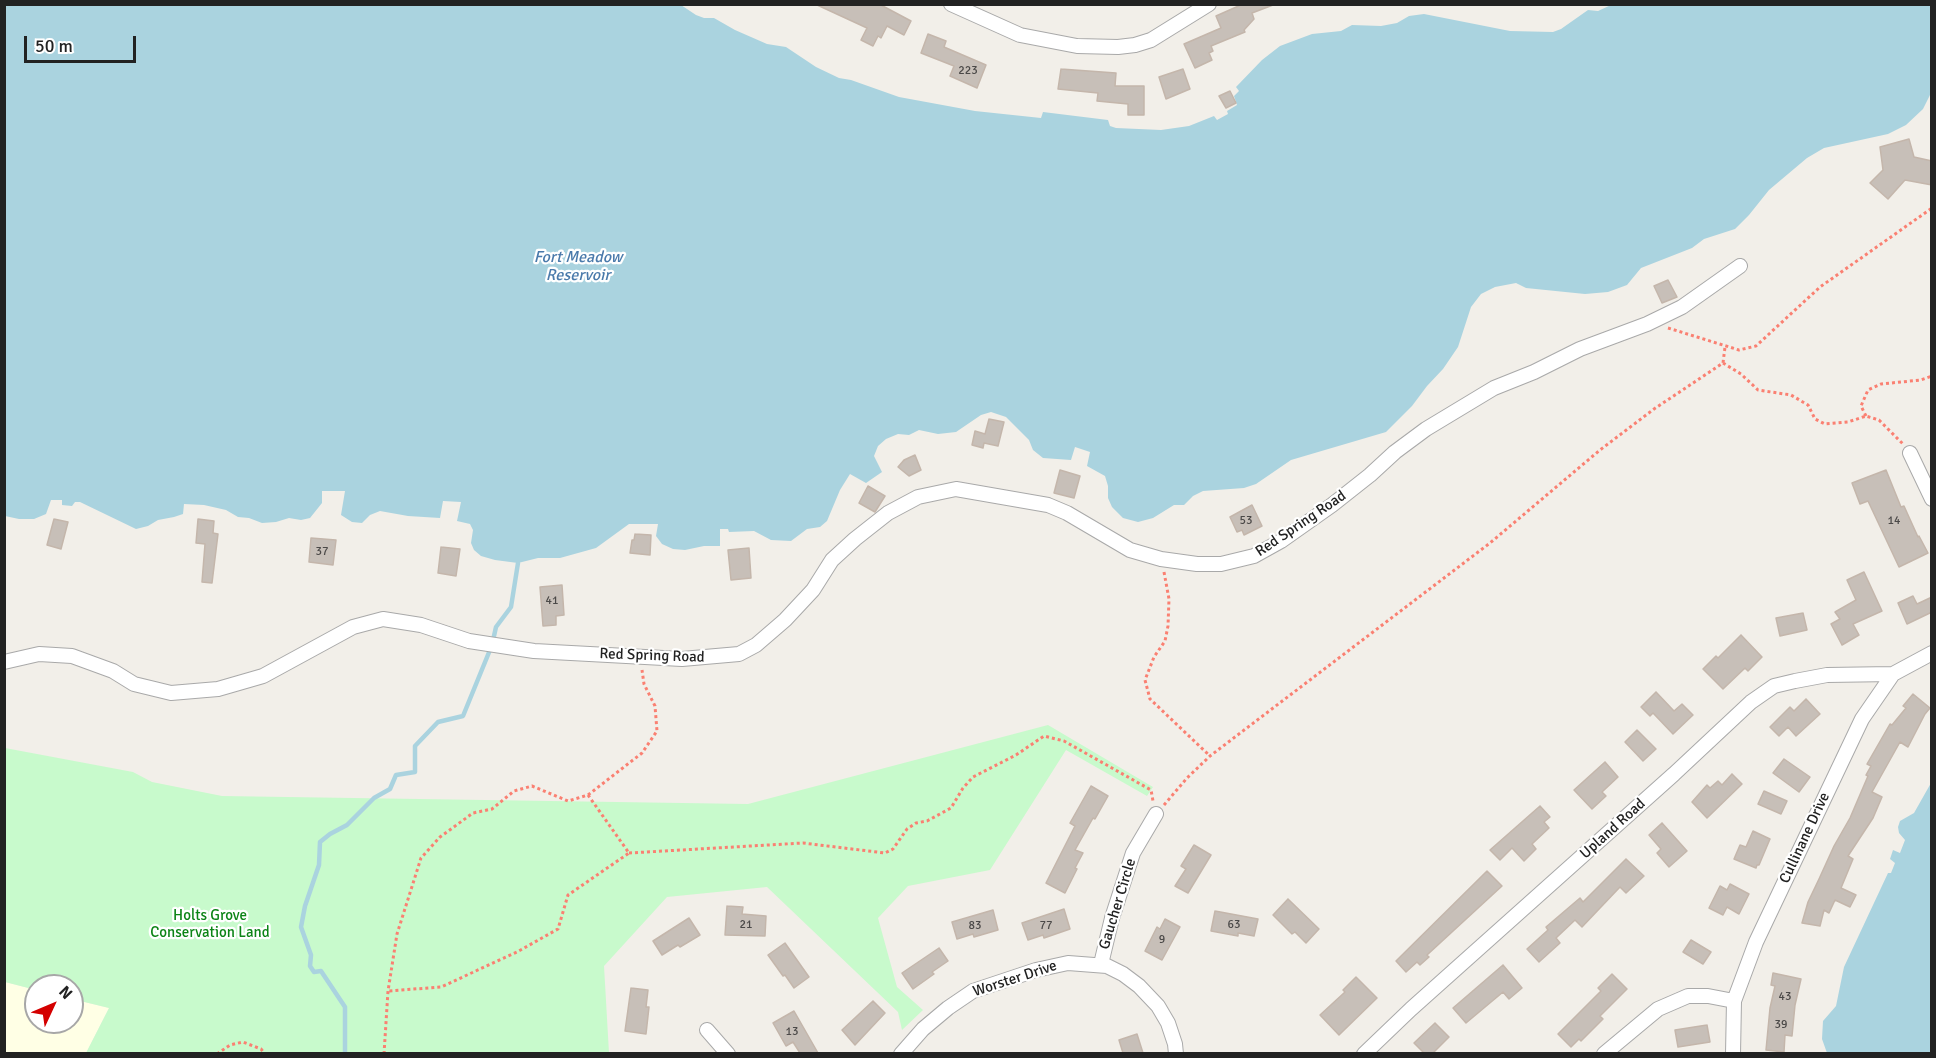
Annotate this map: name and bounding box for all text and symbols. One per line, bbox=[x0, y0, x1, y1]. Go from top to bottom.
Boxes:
scale bar bbox=[27, 24, 140, 62]
text: 50 m bbox=[35, 35, 73, 57]
house number: 223 bbox=[958, 64, 978, 78]
water label: Fort Meadow Reservoir bbox=[534, 248, 622, 286]
street label: Red Spring Road bbox=[1252, 487, 1350, 561]
house number: 53 bbox=[1240, 514, 1252, 528]
house number: 14 bbox=[1888, 514, 1900, 528]
house number: 37 bbox=[316, 545, 328, 559]
house number: 41 bbox=[546, 594, 558, 608]
street label: Red Spring Road bbox=[599, 645, 705, 667]
street label: Cullinane Drive bbox=[1776, 790, 1834, 886]
street label: Upland Road bbox=[1577, 795, 1649, 863]
street label: Gaucher Circle bbox=[1096, 856, 1140, 952]
park label: Holts Grove Conservation Land bbox=[150, 907, 270, 942]
house number: 21 bbox=[740, 918, 752, 932]
house number: 63 bbox=[1228, 918, 1240, 932]
house number: 83 bbox=[969, 919, 981, 933]
house number: 77 bbox=[1040, 919, 1052, 933]
house number: 9 bbox=[1159, 933, 1165, 947]
street label: Worster Drive bbox=[971, 957, 1059, 1001]
north arrow bbox=[24, 974, 84, 1034]
text: N bbox=[54, 982, 77, 1004]
house number: 43 bbox=[1779, 990, 1791, 1004]
house number: 39 bbox=[1775, 1018, 1787, 1032]
house number: 13 bbox=[786, 1025, 798, 1039]

